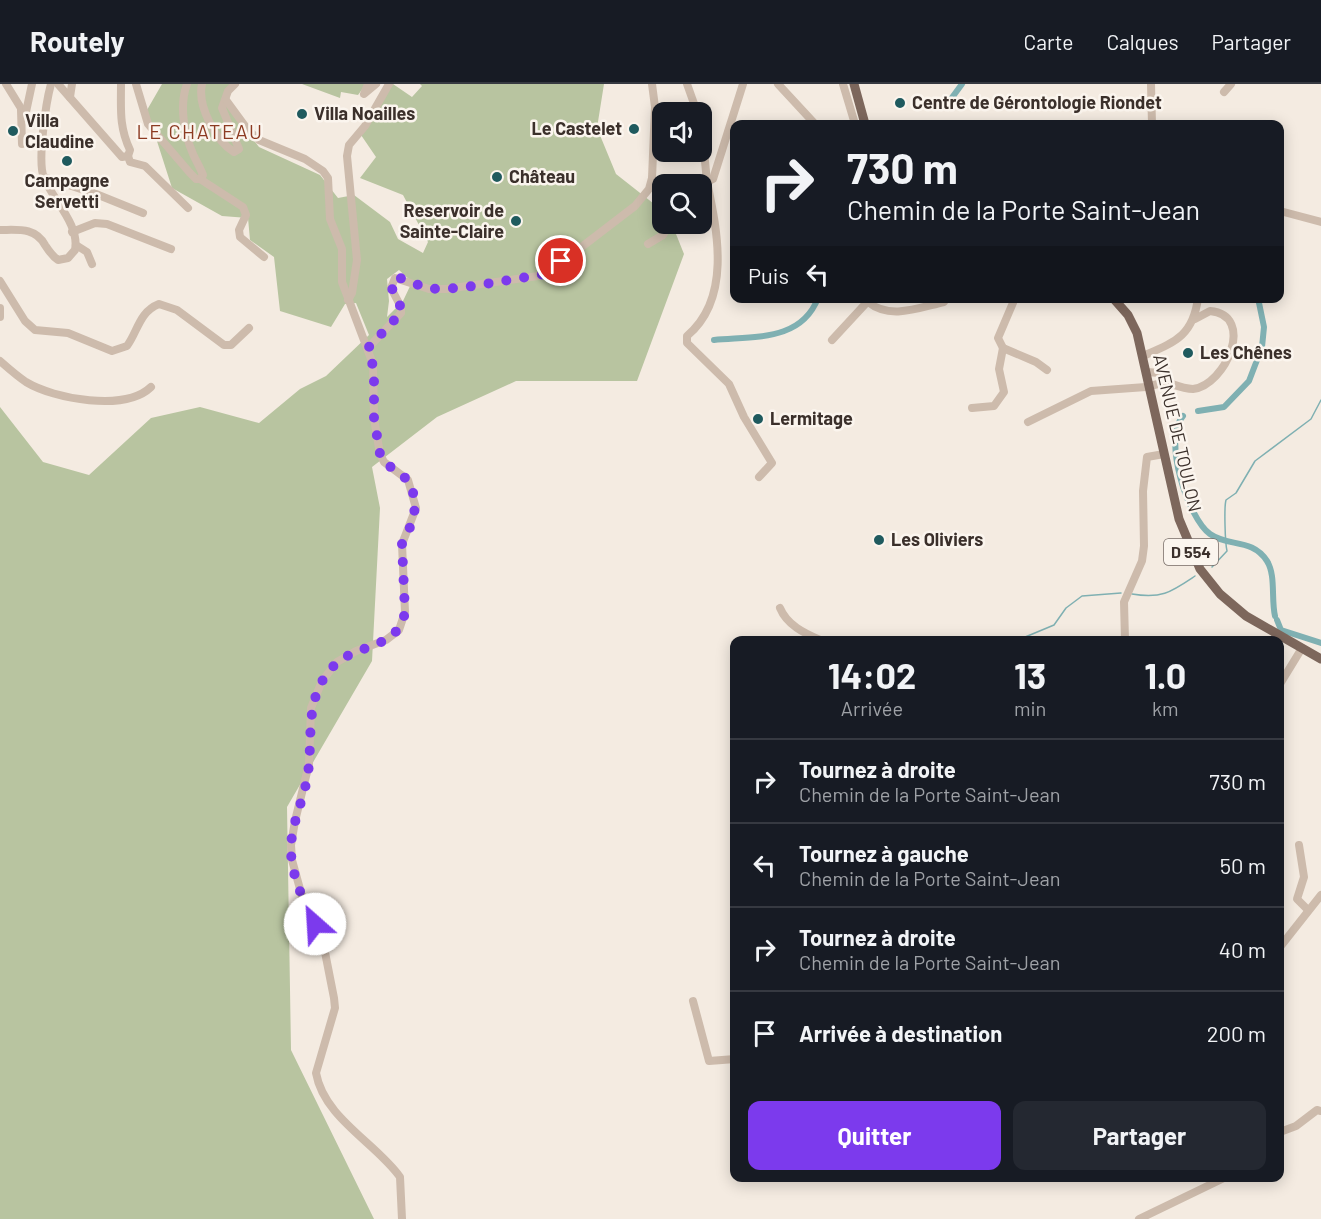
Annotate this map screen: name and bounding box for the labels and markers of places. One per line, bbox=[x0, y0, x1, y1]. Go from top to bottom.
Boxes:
place label: Centre de Gérontologie Riondet bbox=[912, 91, 1162, 113]
marker: Centre de Gérontologie Riondet bbox=[893, 96, 907, 110]
place label: Villa Noailles bbox=[314, 102, 415, 124]
marker: Villa Noailles bbox=[295, 107, 309, 121]
place label: Villa Claudine bbox=[25, 109, 94, 152]
place label: Le Castelet bbox=[531, 117, 622, 139]
marker: Le Castelet bbox=[627, 122, 641, 136]
marker: Villa Claudine bbox=[6, 124, 20, 138]
marker: Campagne Servetti bbox=[60, 154, 74, 168]
place label: Château bbox=[509, 165, 575, 187]
place label: Campagne Servetti bbox=[25, 169, 110, 212]
marker: Château bbox=[490, 170, 504, 184]
place label: Reservoir de Sainte-Claire bbox=[400, 199, 504, 242]
marker: Reservoir de Sainte-Claire bbox=[509, 214, 523, 228]
pin bbox=[535, 235, 586, 286]
place label: Les Chênes bbox=[1200, 341, 1292, 363]
marker: Les Chênes bbox=[1181, 346, 1195, 360]
place label: Lermitage bbox=[770, 407, 853, 429]
marker: Lermitage bbox=[751, 412, 765, 426]
place label: Les Oliviers bbox=[891, 528, 983, 550]
marker: Les Oliviers bbox=[872, 533, 886, 547]

